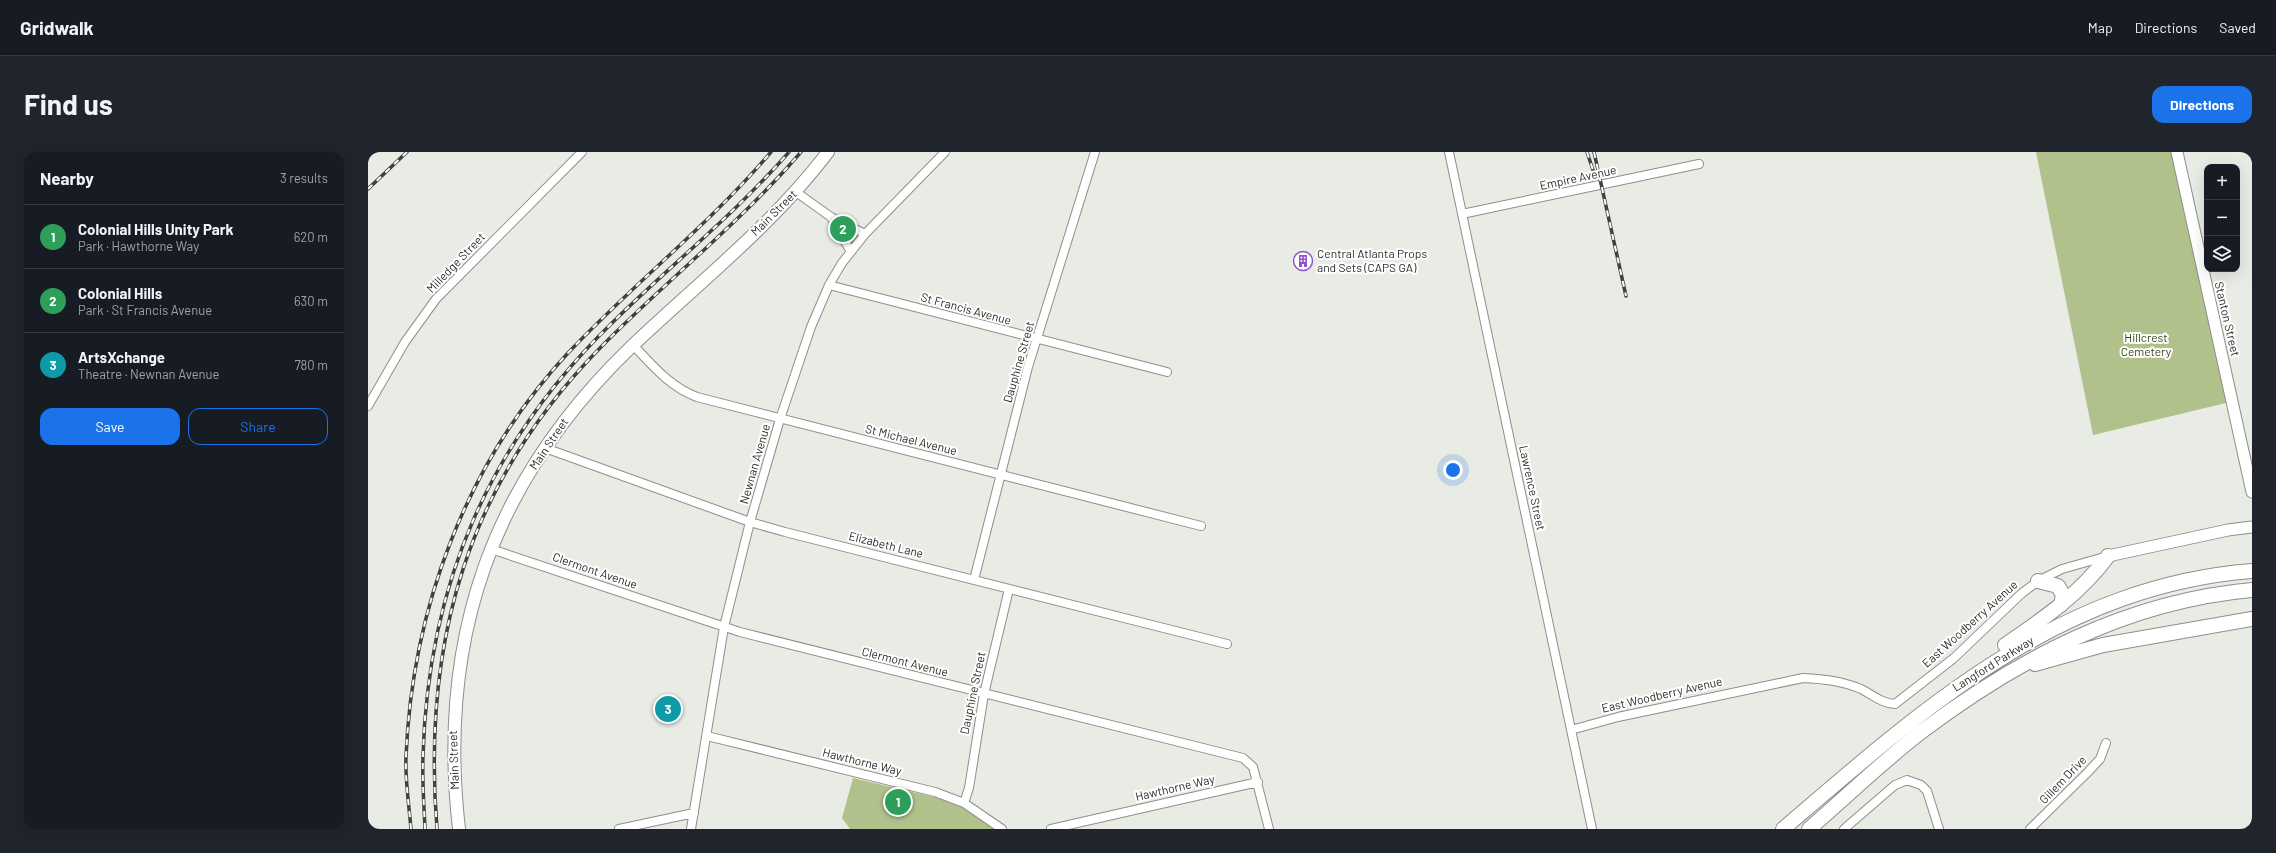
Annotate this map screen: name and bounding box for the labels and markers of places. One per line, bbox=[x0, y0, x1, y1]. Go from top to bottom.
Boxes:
pin: 2 bbox=[830, 214, 856, 244]
place label: Central Atlanta Props and Sets (CAPS GA) bbox=[1317, 246, 1427, 274]
building icon: Central Atlanta Props and Sets (CAPS GA) bbox=[1292, 250, 1314, 272]
pin: 3 bbox=[655, 694, 681, 724]
pin: 1 bbox=[885, 787, 911, 817]

